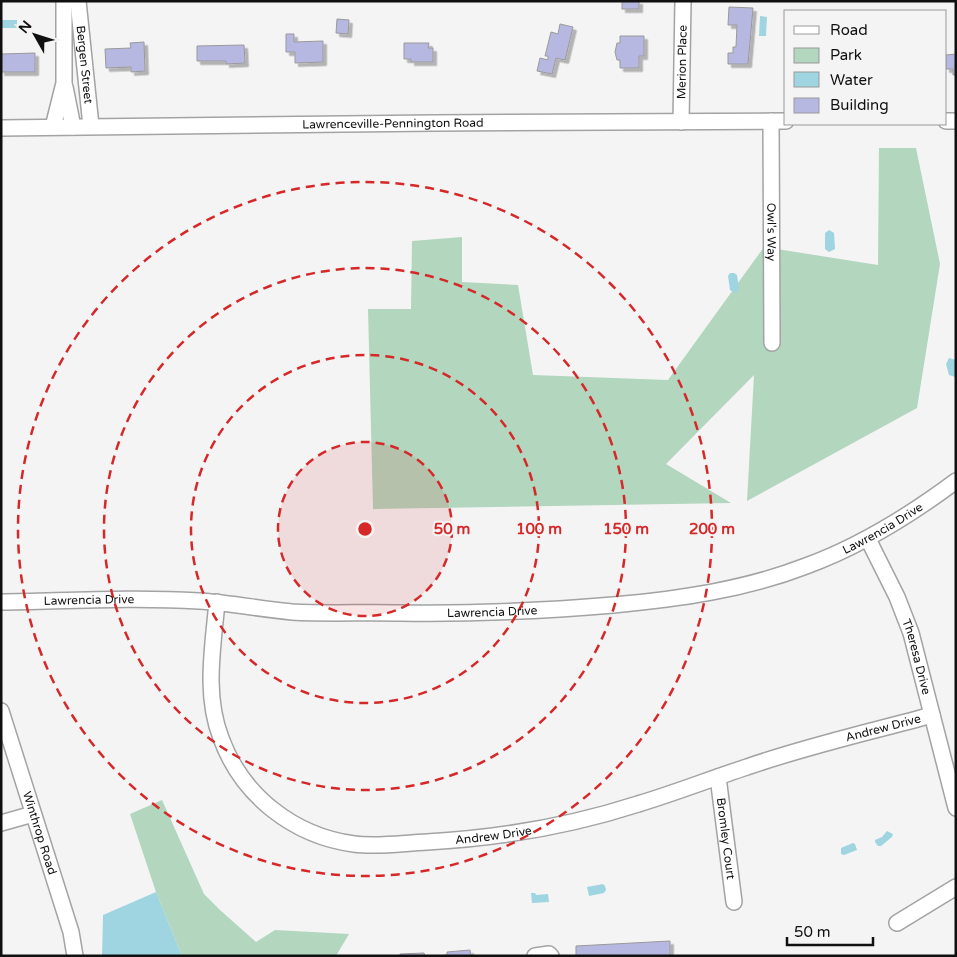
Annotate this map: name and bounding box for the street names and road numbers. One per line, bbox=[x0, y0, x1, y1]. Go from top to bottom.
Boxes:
street label: Merion Place bbox=[674, 24, 690, 99]
street label: Bergen Street bbox=[74, 25, 96, 105]
street label: Lawrenceville-Pennington Road bbox=[302, 116, 484, 132]
street label: Owl's Way bbox=[764, 203, 779, 262]
street label: Lawrencia Drive bbox=[840, 500, 926, 557]
street label: Lawrencia Drive bbox=[44, 592, 134, 608]
street label: Lawrencia Drive bbox=[447, 603, 538, 620]
street label: Theresa Drive bbox=[899, 617, 934, 696]
street label: Andrew Drive bbox=[844, 711, 922, 744]
street label: Winthrop Road bbox=[20, 790, 59, 876]
street label: Bromley Court bbox=[714, 797, 738, 881]
street label: Andrew Drive bbox=[454, 823, 533, 847]

